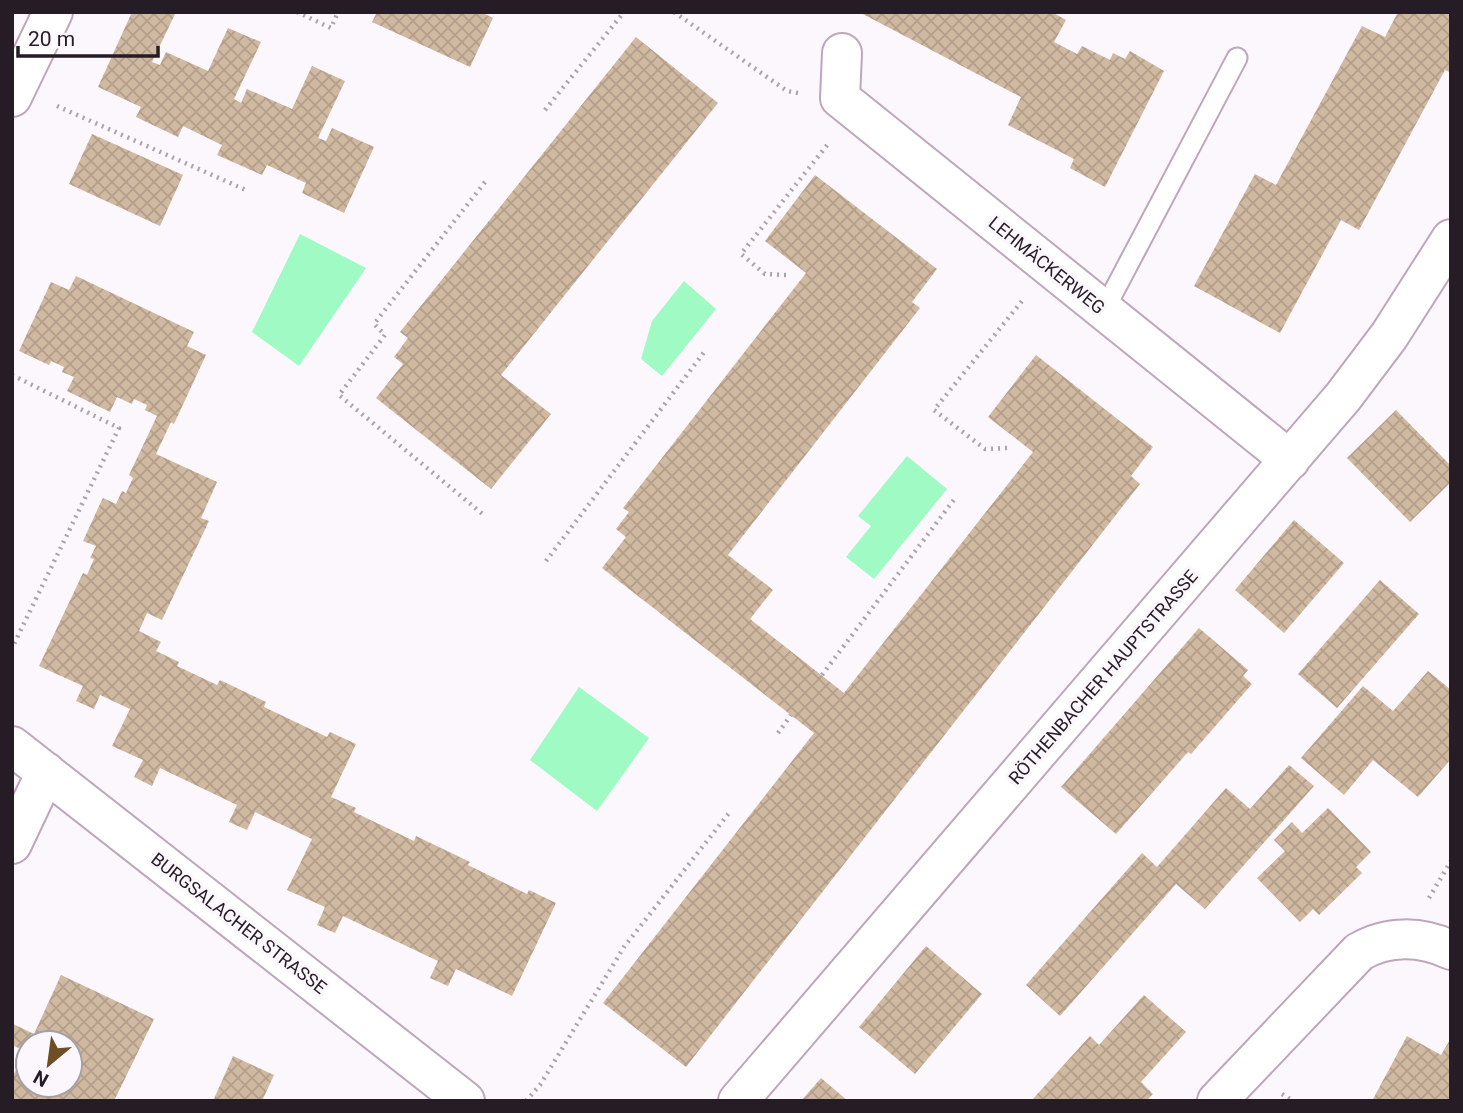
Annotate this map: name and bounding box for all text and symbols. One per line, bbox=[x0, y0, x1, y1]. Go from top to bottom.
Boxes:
scale bar bbox=[18, 14, 158, 58]
text: 20 m bbox=[28, 27, 75, 51]
street label: LEHMÄCKERWEG bbox=[985, 212, 1109, 318]
street label: RÖTHENBACHER HAUPTSTRASSE bbox=[1004, 566, 1202, 788]
street label: BURGSALACHER STRASSE bbox=[147, 848, 331, 998]
north arrow bbox=[14, 1029, 84, 1099]
text: N bbox=[30, 1065, 52, 1092]

